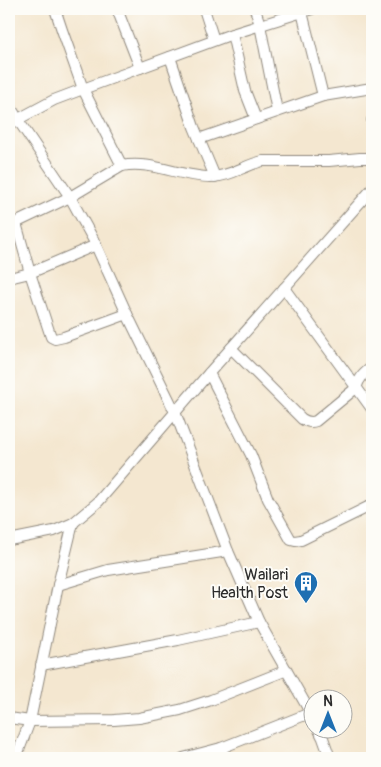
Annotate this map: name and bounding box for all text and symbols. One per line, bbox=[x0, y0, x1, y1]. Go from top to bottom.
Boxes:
place label: Wailari Health Post bbox=[211, 565, 289, 603]
building icon: Wailari Health Post bbox=[293, 570, 319, 604]
north arrow bbox=[304, 690, 354, 740]
text: N bbox=[323, 693, 333, 710]

